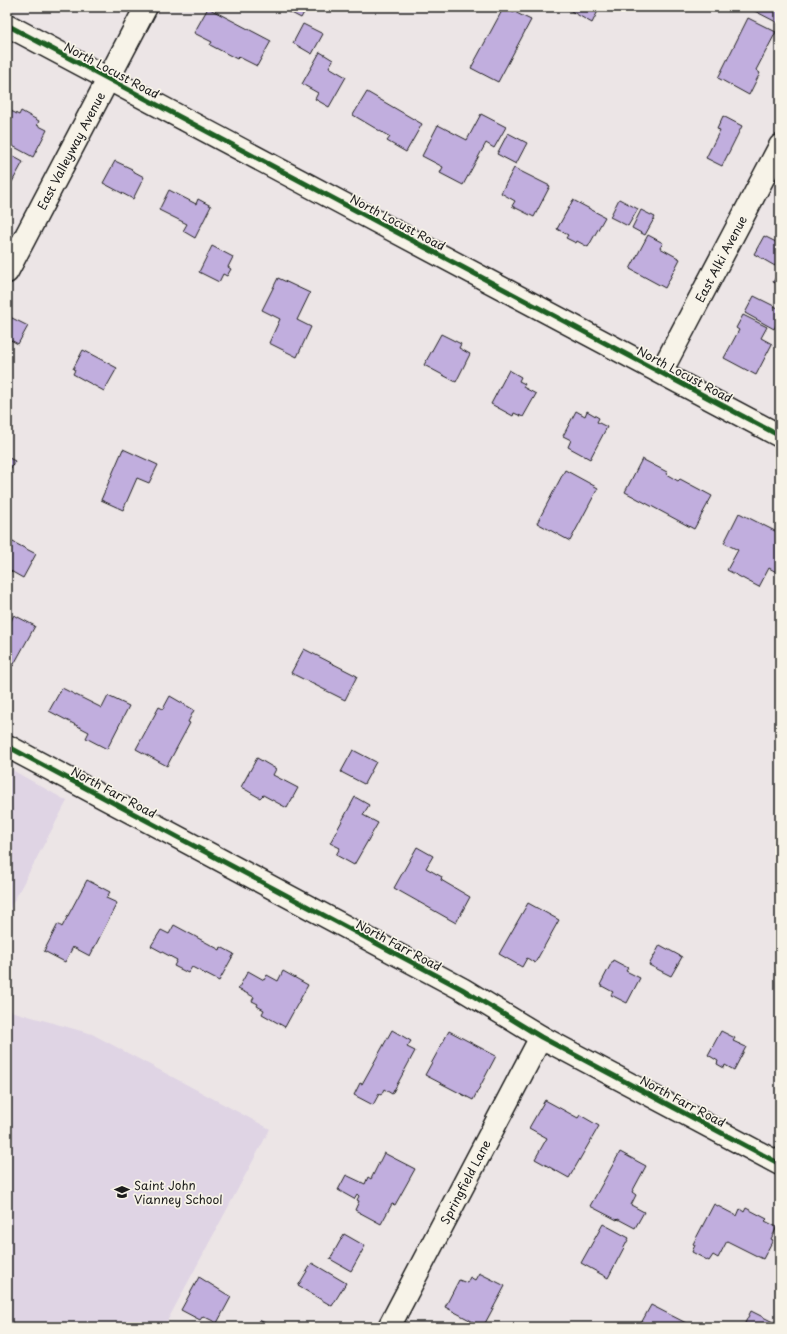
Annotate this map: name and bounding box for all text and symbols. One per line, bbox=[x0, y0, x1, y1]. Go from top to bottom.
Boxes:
street label: North Locust Road bbox=[61, 37, 163, 103]
street label: East Valleyway Avenue bbox=[32, 88, 109, 213]
street label: North Locust Road bbox=[347, 189, 449, 255]
street label: East Alki Avenue bbox=[690, 212, 751, 305]
street label: North Locust Road bbox=[634, 341, 736, 407]
street label: North Farr Road bbox=[68, 762, 160, 822]
street label: North Farr Road bbox=[353, 915, 445, 975]
street label: North Farr Road bbox=[637, 1071, 729, 1131]
street label: Springfield Lane bbox=[435, 1136, 495, 1227]
place label: Saint John Vianney School bbox=[134, 1176, 223, 1208]
school or university icon: Saint John Vianney School bbox=[113, 1183, 131, 1201]

